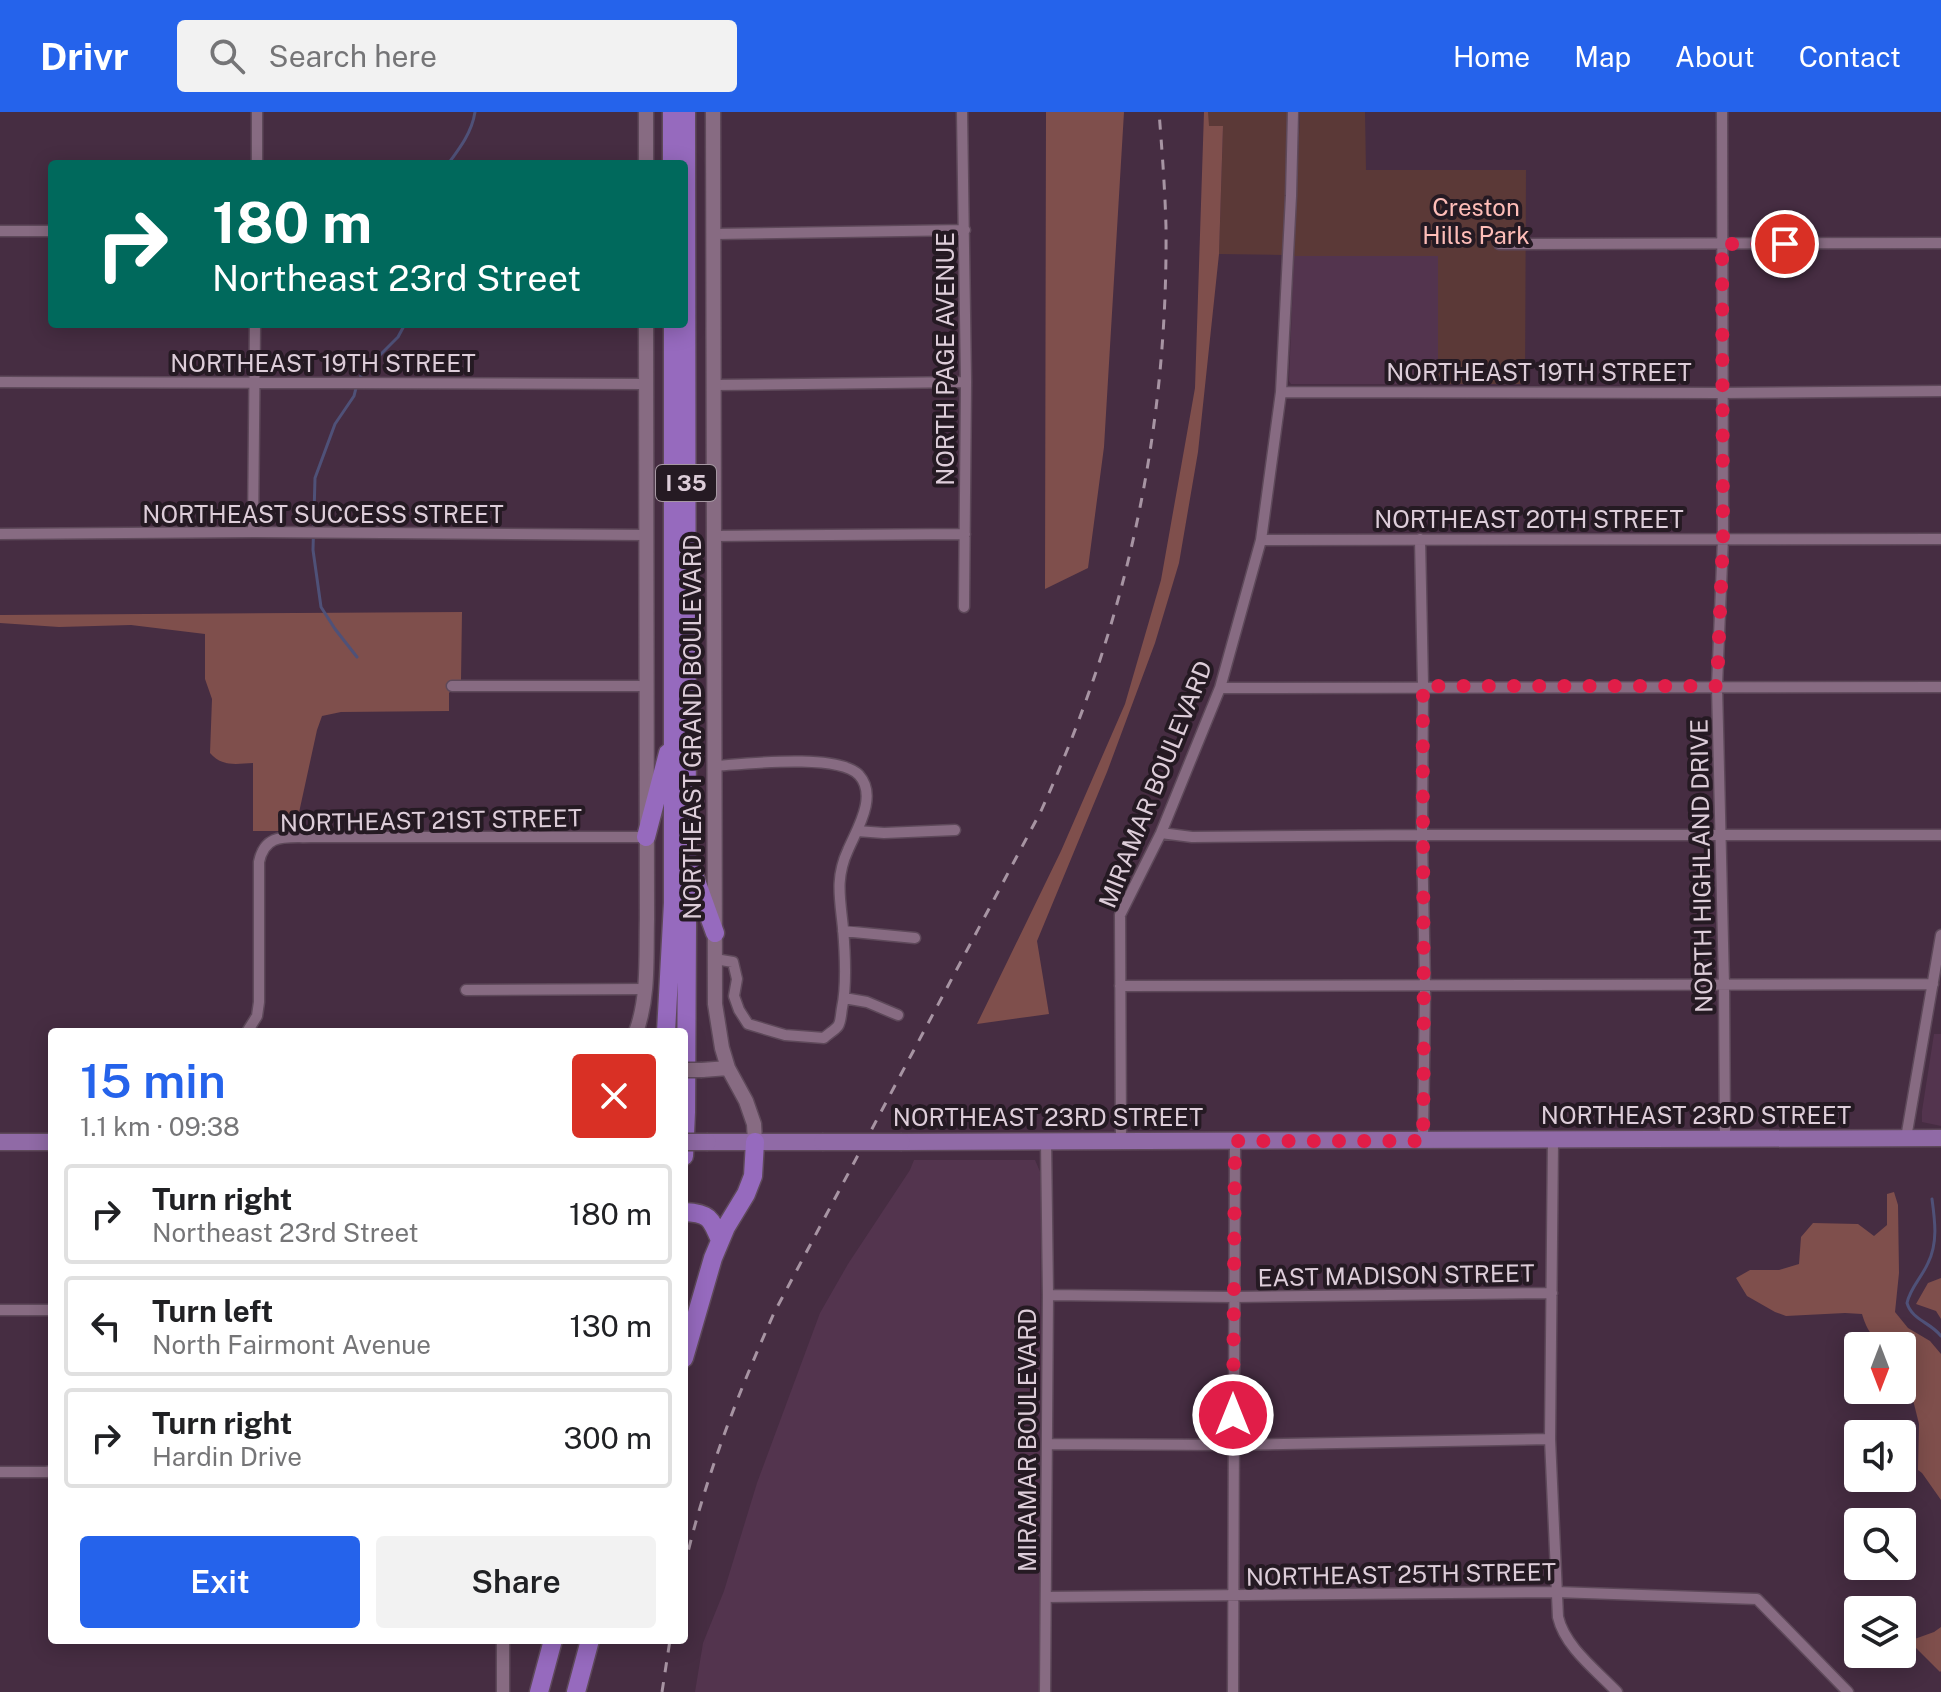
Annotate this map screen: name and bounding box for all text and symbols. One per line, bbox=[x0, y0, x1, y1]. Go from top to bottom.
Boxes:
search box bbox=[177, 20, 737, 92]
text: Drivr bbox=[40, 34, 129, 79]
icon: search bbox=[205, 34, 249, 78]
text: Search here bbox=[269, 38, 437, 74]
text: Home bbox=[1453, 40, 1530, 73]
text: Map bbox=[1574, 40, 1631, 73]
text: About bbox=[1675, 40, 1755, 73]
text: Contact bbox=[1799, 40, 1901, 73]
text: 180 m bbox=[212, 190, 372, 256]
icon: right bbox=[80, 192, 184, 296]
park label: Creston Hills Park bbox=[1422, 193, 1530, 249]
pin bbox=[1751, 210, 1819, 278]
icon: arrive bbox=[1763, 222, 1807, 266]
street label: NORTH PAGE AVENUE bbox=[931, 232, 959, 486]
text: Northeast 23rd Street bbox=[212, 257, 581, 299]
street label: NORTHEAST 19TH STREET bbox=[170, 349, 476, 377]
street label: NORTHEAST 19TH STREET bbox=[1386, 358, 1692, 386]
road number: I 35 bbox=[656, 465, 716, 501]
street label: NORTHEAST SUCCESS STREET bbox=[142, 500, 504, 528]
street label: NORTHEAST 20TH STREET bbox=[1374, 505, 1684, 533]
street label: NORTHEAST GRAND BOULEVARD bbox=[678, 534, 706, 920]
street label: MIRAMAR BOULEVARD bbox=[1093, 656, 1217, 912]
street label: NORTH HIGHLAND DRIVE bbox=[1684, 719, 1718, 1013]
street label: NORTHEAST 21ST STREET bbox=[280, 803, 582, 837]
text: 15 min bbox=[80, 1052, 226, 1109]
button: close bbox=[572, 1054, 656, 1138]
street label: NORTHEAST 23RD STREET bbox=[1541, 1101, 1851, 1129]
street label: NORTHEAST 23RD STREET bbox=[893, 1103, 1203, 1131]
text: 1.1 km · 09:38 bbox=[80, 1111, 240, 1142]
text: Turn right bbox=[152, 1181, 292, 1217]
icon: right bbox=[84, 1192, 128, 1236]
text: 180 m bbox=[569, 1196, 652, 1232]
text: Northeast 23rd Street bbox=[152, 1217, 419, 1248]
street label: EAST MADISON STREET bbox=[1257, 1259, 1535, 1291]
text: Turn left bbox=[152, 1293, 273, 1329]
icon: left bbox=[84, 1304, 128, 1348]
text: 130 m bbox=[569, 1308, 652, 1344]
street label: MIRAMAR BOULEVARD bbox=[1013, 1308, 1041, 1572]
text: North Fairmont Avenue bbox=[152, 1329, 431, 1360]
north arrow bbox=[1844, 1332, 1916, 1404]
map controls bbox=[1844, 1332, 1916, 1668]
position arrow bbox=[1191, 1373, 1275, 1457]
text: Turn right bbox=[152, 1405, 292, 1441]
icon: right bbox=[84, 1416, 128, 1460]
text: 300 m bbox=[564, 1420, 652, 1456]
button: sound bbox=[1844, 1420, 1916, 1492]
text: Hardin Drive bbox=[152, 1441, 302, 1472]
button: search bbox=[1844, 1508, 1916, 1580]
button: Exit bbox=[80, 1536, 360, 1628]
button: Share bbox=[376, 1536, 656, 1628]
street label: NORTHEAST 25TH STREET bbox=[1246, 1557, 1556, 1591]
button: layers bbox=[1844, 1596, 1916, 1668]

